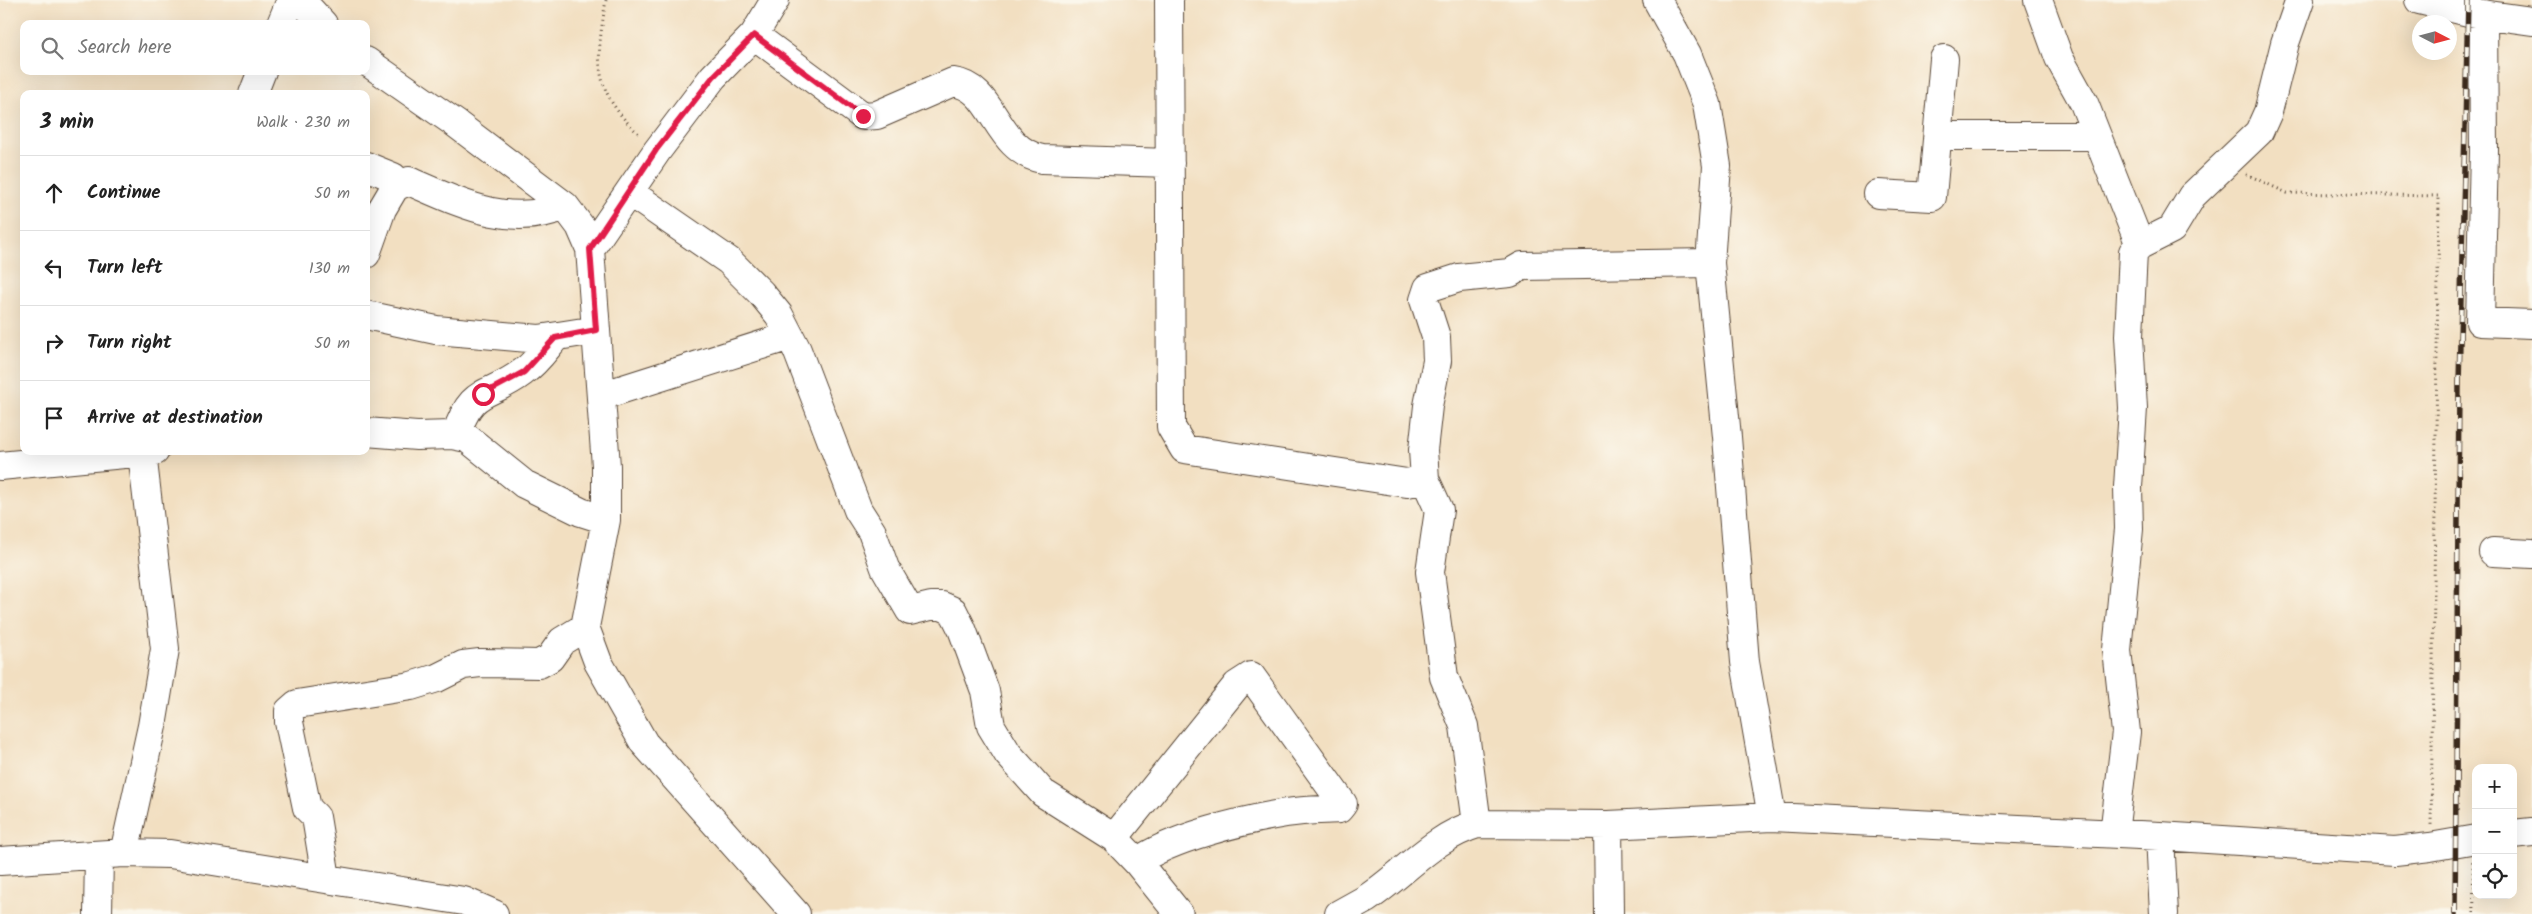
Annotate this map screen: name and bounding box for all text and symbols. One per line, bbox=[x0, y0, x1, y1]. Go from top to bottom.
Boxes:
north arrow bbox=[2412, 15, 2457, 60]
search box bbox=[20, 20, 370, 75]
text: Search here bbox=[78, 33, 172, 63]
icon: search bbox=[38, 34, 66, 62]
route end bbox=[852, 105, 875, 128]
text: 3 min bbox=[40, 106, 94, 139]
text: Walk · 230 m bbox=[256, 110, 350, 135]
text: Continue bbox=[87, 178, 160, 208]
icon: ahead bbox=[40, 179, 68, 207]
text: 50 m bbox=[314, 181, 350, 206]
text: Turn left bbox=[87, 253, 162, 283]
icon: left bbox=[40, 254, 68, 282]
text: 130 m bbox=[309, 256, 350, 281]
text: Turn right bbox=[87, 328, 172, 358]
icon: right bbox=[40, 329, 68, 357]
text: 50 m bbox=[314, 331, 350, 356]
route start bbox=[472, 383, 495, 406]
text: Arrive at destination bbox=[87, 403, 263, 433]
icon: arrive bbox=[40, 404, 68, 432]
map controls bbox=[2472, 764, 2517, 899]
button: + bbox=[2472, 764, 2517, 809]
button: − bbox=[2472, 809, 2517, 854]
button: locate bbox=[2472, 854, 2517, 899]

